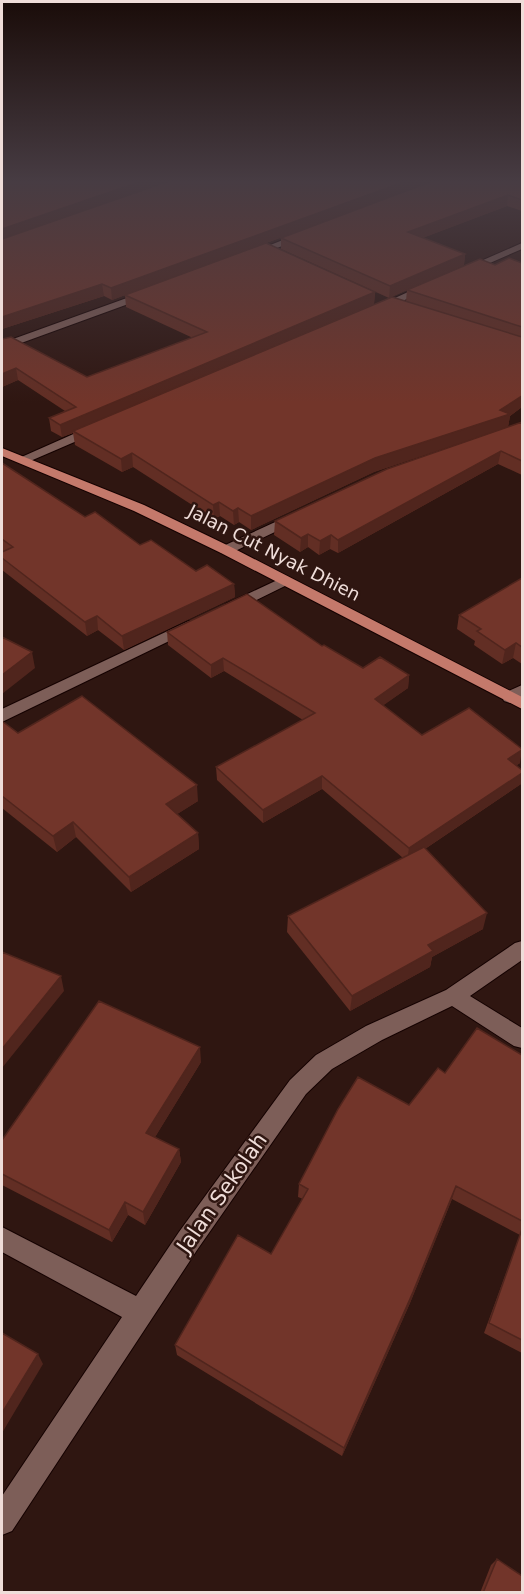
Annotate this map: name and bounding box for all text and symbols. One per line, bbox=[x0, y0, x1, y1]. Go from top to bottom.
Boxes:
street label: Jalan Cut Nyak Dhien bbox=[184, 500, 364, 605]
street label: Jalan Sekolah bbox=[171, 1129, 272, 1259]

